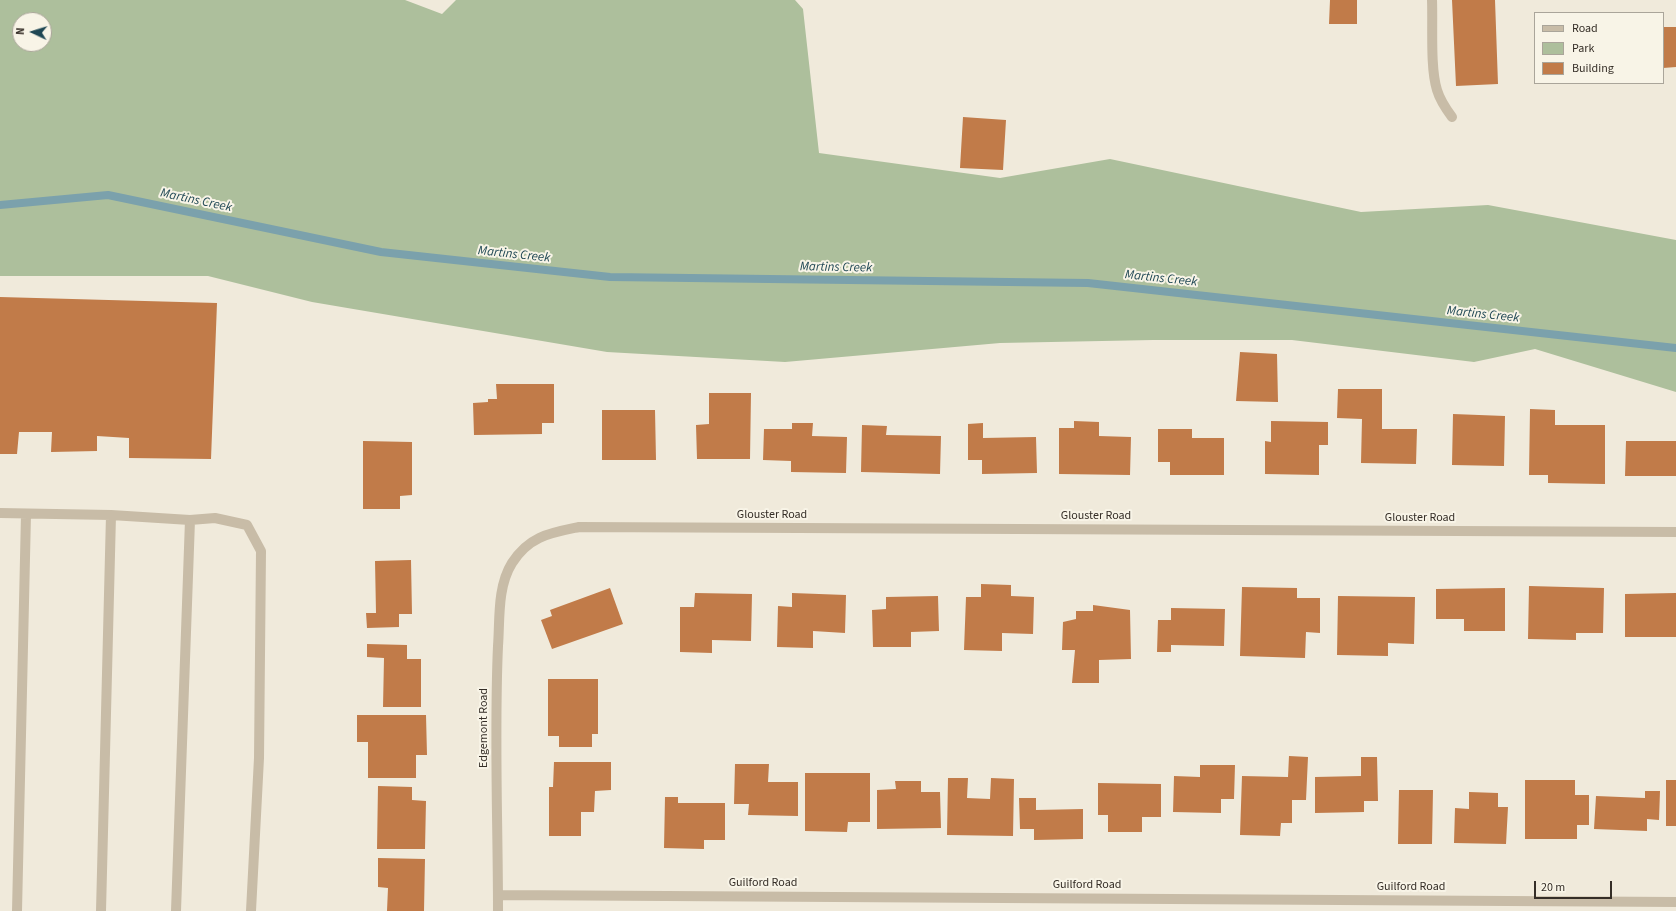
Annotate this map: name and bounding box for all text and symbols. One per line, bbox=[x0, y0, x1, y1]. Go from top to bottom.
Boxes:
north arrow bbox=[12, 12, 52, 52]
legend bbox=[1534, 12, 1664, 84]
text: Road bbox=[1572, 20, 1598, 37]
text: N bbox=[13, 27, 28, 35]
text: Park bbox=[1572, 40, 1594, 57]
text: Building bbox=[1572, 60, 1614, 77]
water label: Martins Creek bbox=[159, 186, 233, 216]
water label: Martins Creek bbox=[477, 243, 551, 267]
water label: Martins Creek bbox=[800, 260, 872, 276]
water label: Martins Creek bbox=[1124, 267, 1198, 291]
water label: Martins Creek bbox=[1446, 303, 1520, 327]
street label: Glouster Road bbox=[737, 508, 807, 522]
street label: Glouster Road bbox=[1061, 509, 1131, 523]
street label: Glouster Road bbox=[1385, 511, 1455, 525]
street label: Edgemont Road bbox=[477, 688, 491, 768]
scale bar bbox=[1536, 873, 1614, 899]
street label: Guilford Road bbox=[729, 876, 797, 890]
street label: Guilford Road bbox=[1053, 878, 1121, 892]
text: 20 m bbox=[1541, 879, 1565, 896]
street label: Guilford Road bbox=[1377, 880, 1445, 894]

